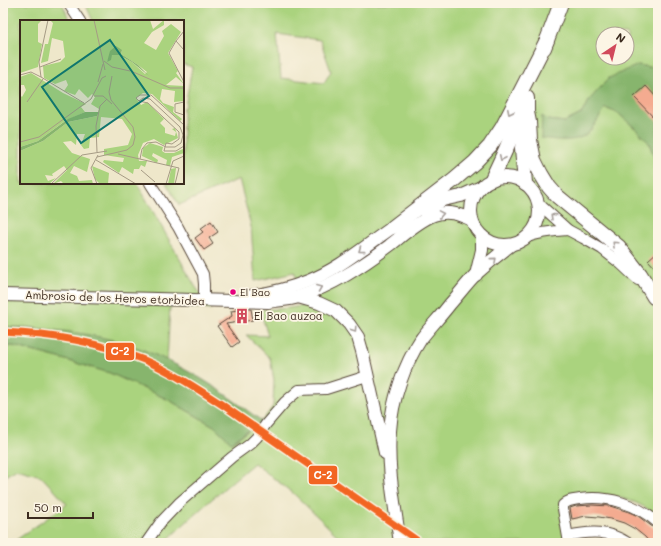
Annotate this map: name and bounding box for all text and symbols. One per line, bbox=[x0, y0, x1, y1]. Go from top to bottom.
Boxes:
inset map bbox=[20, 20, 184, 184]
north arrow bbox=[595, 26, 635, 66]
text: N bbox=[613, 29, 629, 46]
one-way arrow bbox=[507, 108, 515, 115]
one-way arrow bbox=[499, 154, 507, 161]
one-way arrow bbox=[438, 210, 444, 219]
one-way arrow bbox=[551, 214, 558, 221]
one-way arrow bbox=[612, 241, 620, 249]
one-way arrow bbox=[358, 245, 365, 252]
one-way arrow bbox=[489, 257, 496, 264]
place label: El Bao bbox=[240, 285, 270, 299]
one-way arrow bbox=[316, 285, 323, 293]
street label: Ambrosio de los Heros etorbidea bbox=[25, 287, 205, 308]
marker: El Bao bbox=[228, 287, 238, 297]
building icon: El Bao auzoa bbox=[233, 307, 251, 325]
place label: El Bao auzoa bbox=[254, 308, 323, 323]
one-way arrow bbox=[349, 326, 356, 333]
line badge: C-2 bbox=[105, 342, 135, 361]
text: C-2 bbox=[111, 343, 129, 358]
line badge: C-2 bbox=[308, 465, 338, 485]
text: C-2 bbox=[314, 467, 332, 482]
scale bar bbox=[28, 494, 93, 520]
text: 50 m bbox=[34, 499, 62, 515]

